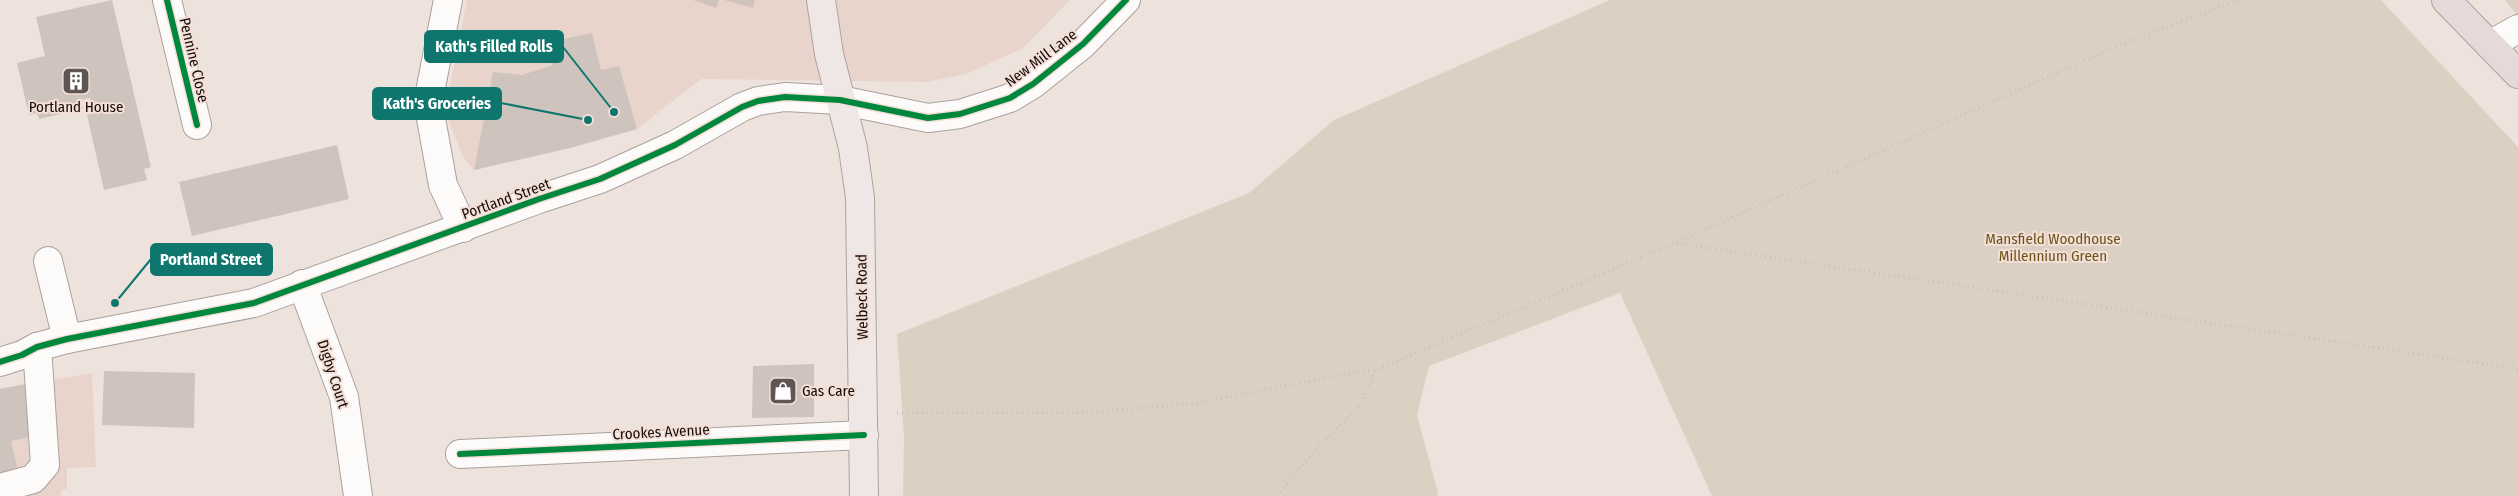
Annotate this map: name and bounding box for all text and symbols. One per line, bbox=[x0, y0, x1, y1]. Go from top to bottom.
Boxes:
street label: Pennine Close bbox=[176, 16, 212, 104]
street label: New Mill Lane bbox=[1002, 25, 1080, 91]
callout: Kath's Filled Rolls bbox=[425, 31, 563, 62]
text: Kath's Filled Rolls bbox=[435, 37, 553, 56]
building icon: Portland House bbox=[61, 66, 91, 96]
callout: Kath's Groceries bbox=[373, 88, 501, 119]
text: Kath's Groceries bbox=[383, 94, 491, 113]
place label: Portland House bbox=[29, 98, 123, 116]
street label: Portland Street bbox=[459, 175, 553, 223]
park label: Mansfield Woodhouse Millennium Green bbox=[1985, 230, 2121, 265]
callout: Portland Street bbox=[151, 244, 272, 275]
text: Portland Street bbox=[160, 250, 262, 269]
street label: Welbeck Road bbox=[852, 254, 872, 340]
street label: Digby Court bbox=[313, 338, 353, 411]
shop icon: Gas Care bbox=[768, 376, 798, 406]
place label: Gas Care bbox=[802, 382, 855, 400]
street label: Crookes Avenue bbox=[612, 420, 710, 444]

